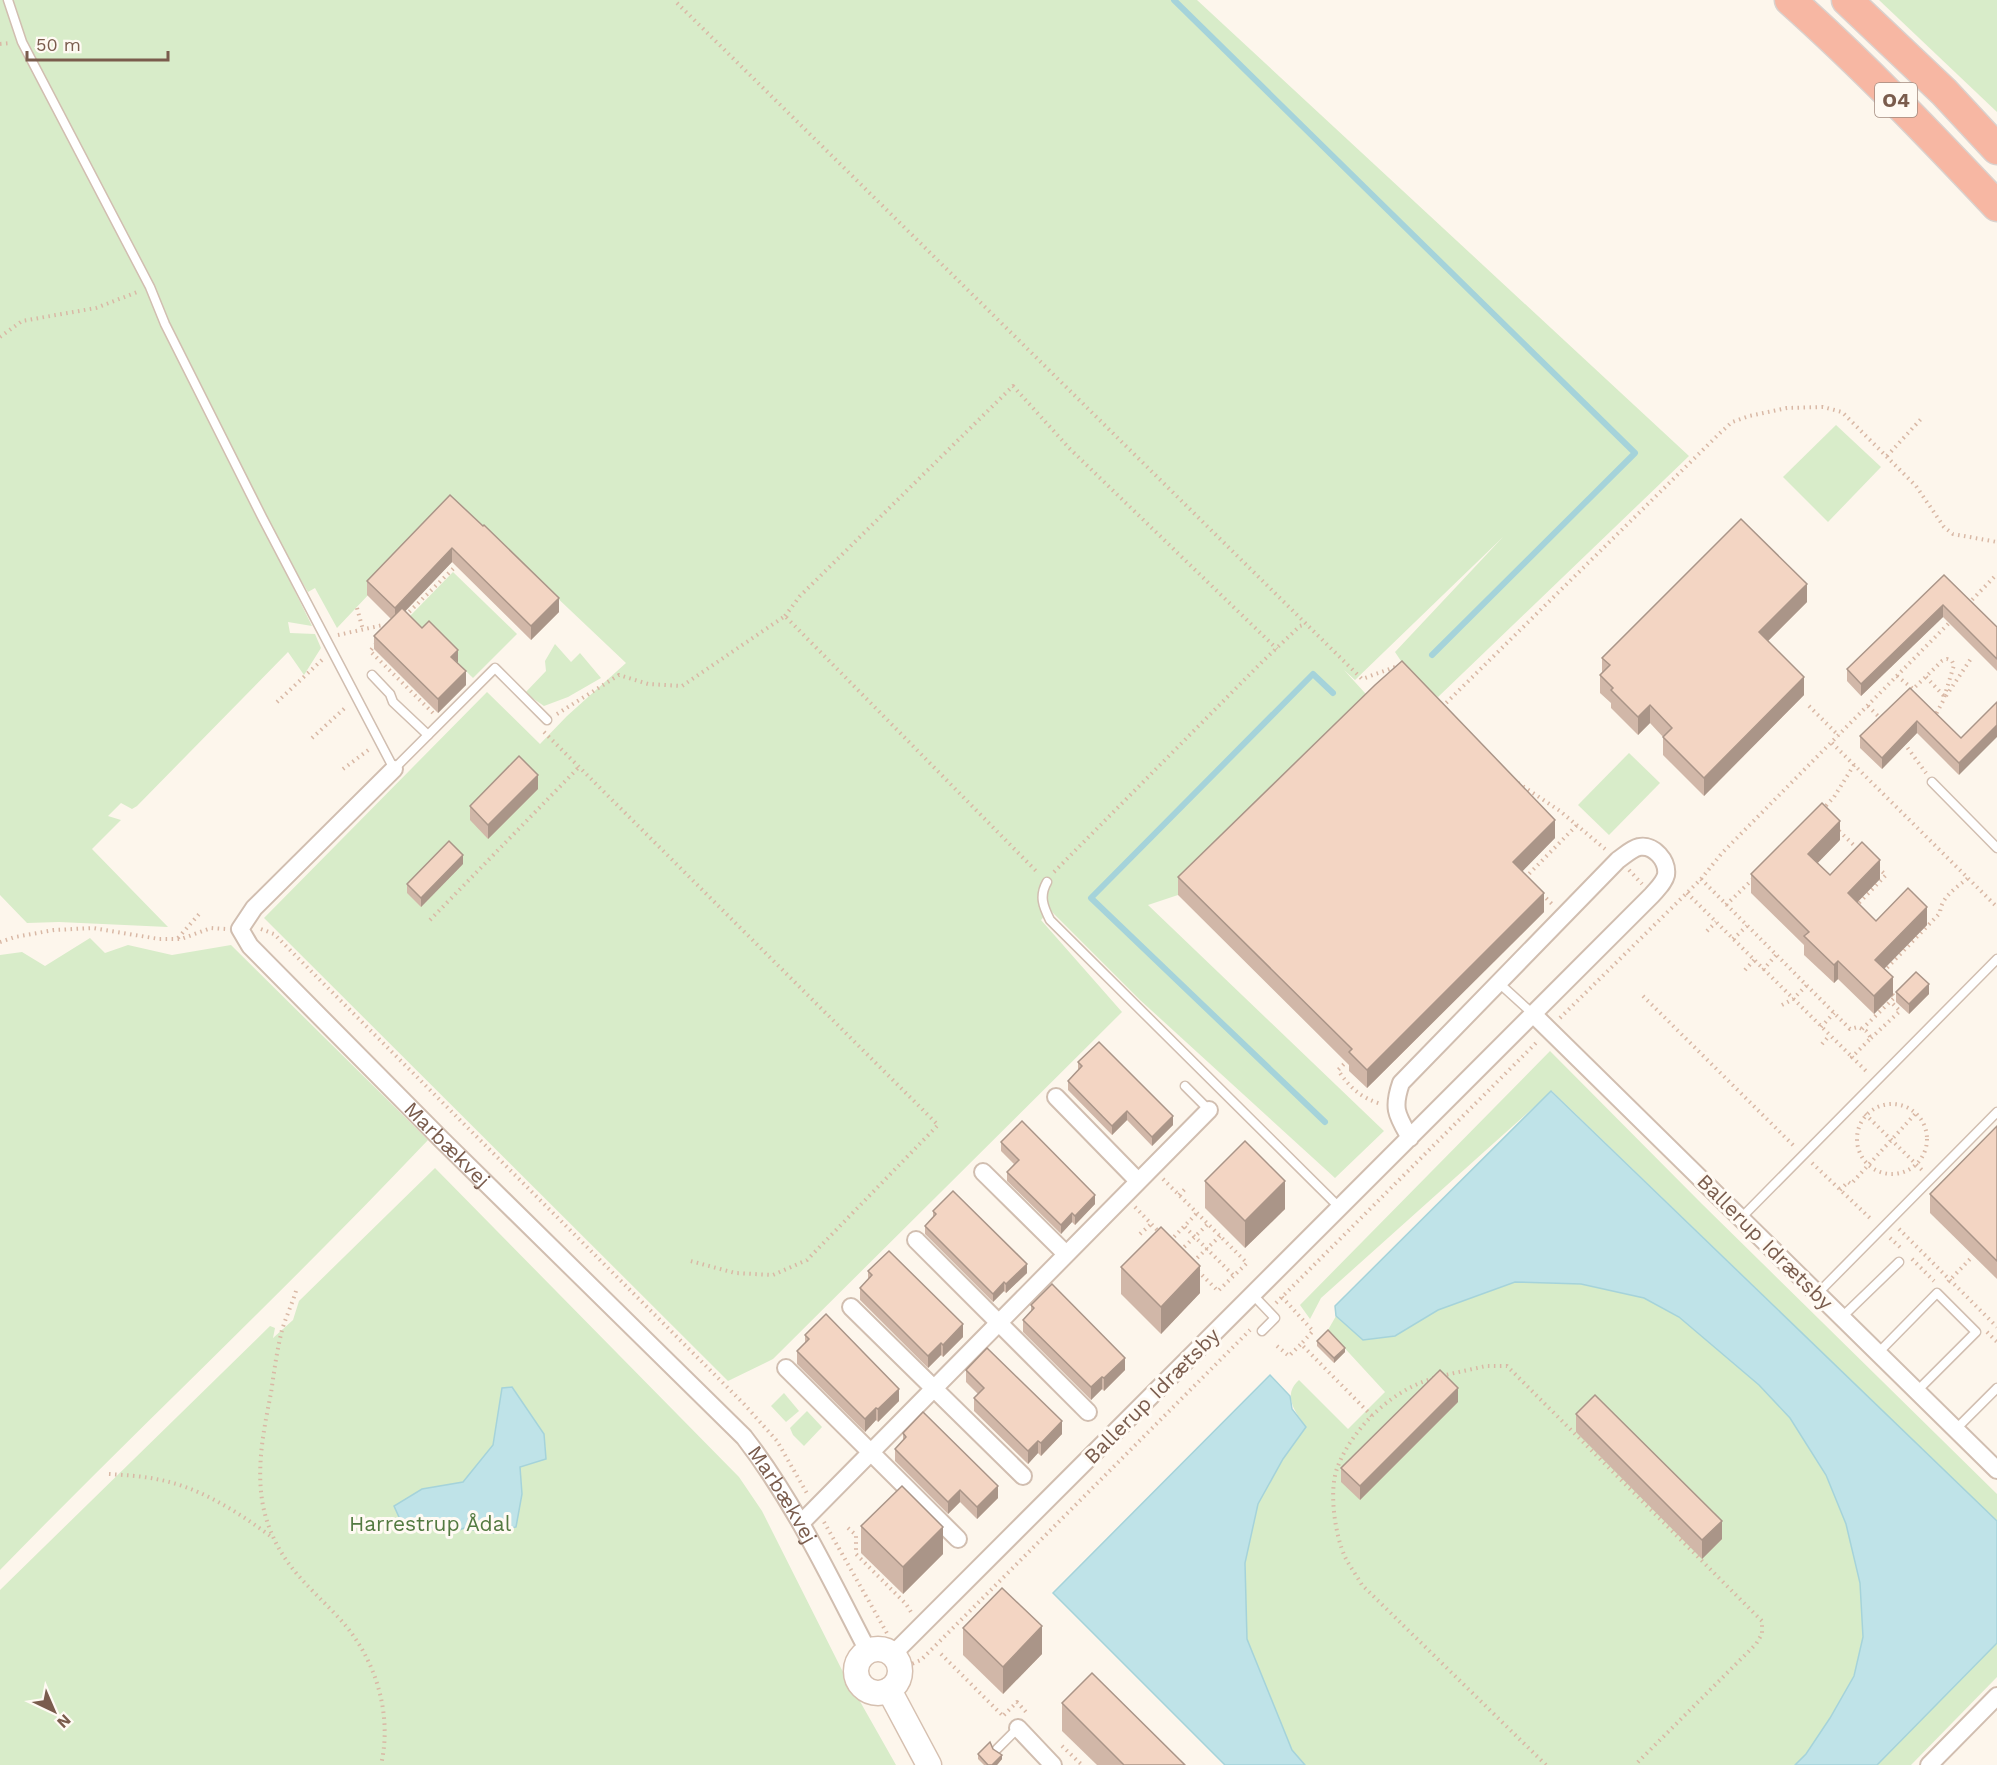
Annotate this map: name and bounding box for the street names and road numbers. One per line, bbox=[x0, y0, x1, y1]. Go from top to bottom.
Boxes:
road number: O4 bbox=[1875, 83, 1917, 117]
street label: Marbækvej bbox=[399, 1096, 495, 1192]
street label: Ballerup Idrætsby bbox=[1692, 1168, 1839, 1315]
street label: Ballerup Idrætsby bbox=[1078, 1322, 1225, 1469]
street label: Marbækvej bbox=[743, 1440, 823, 1548]

